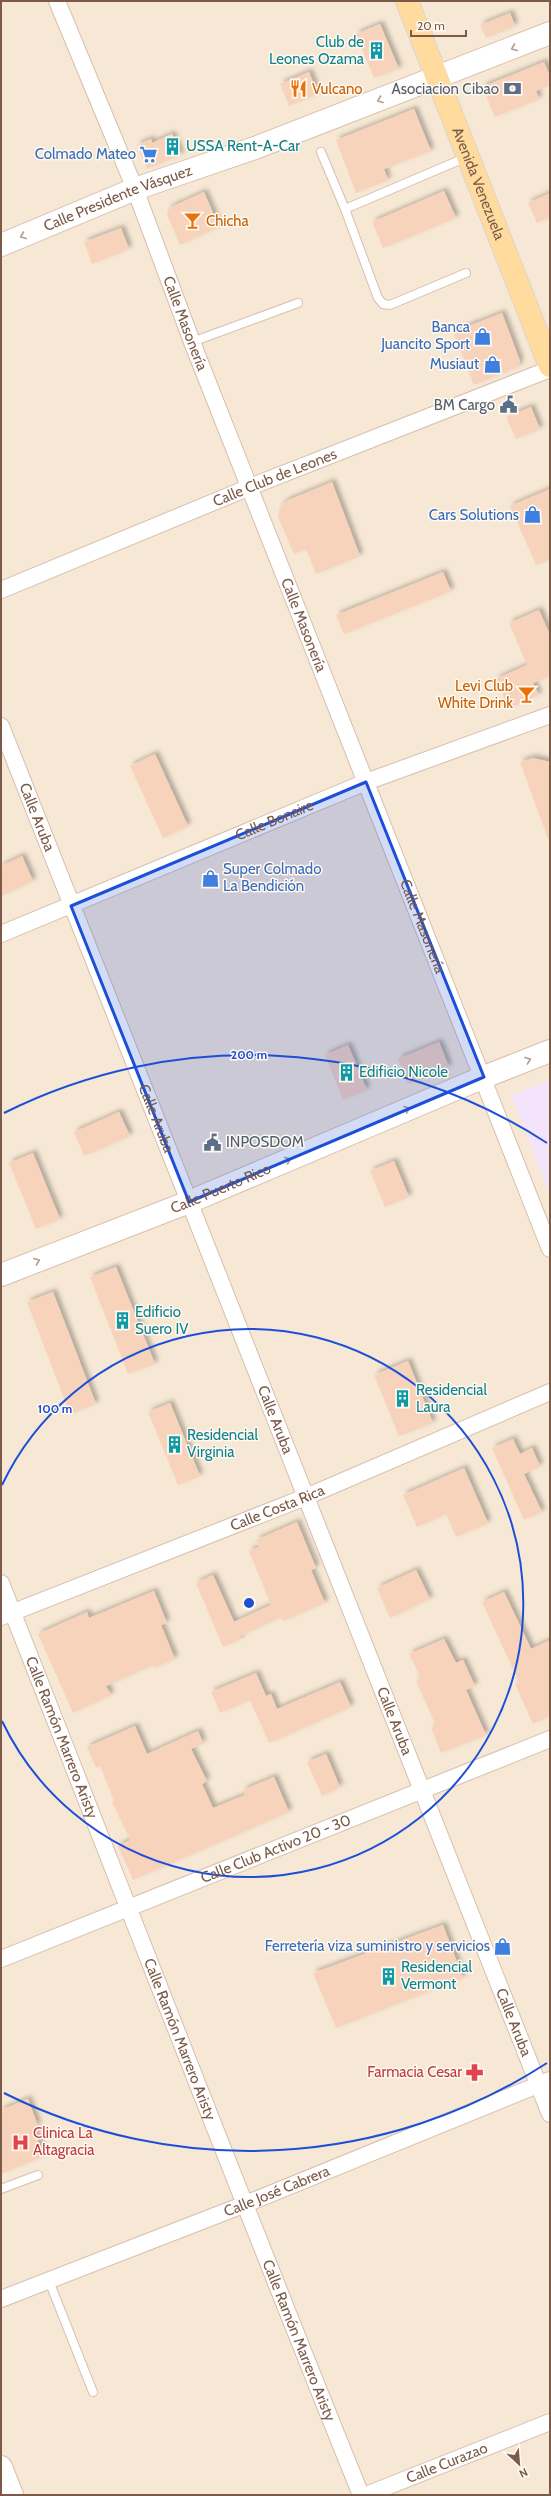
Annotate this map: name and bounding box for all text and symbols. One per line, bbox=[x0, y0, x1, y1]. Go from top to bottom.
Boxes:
scale bar bbox=[411, 12, 466, 38]
text: 20 m bbox=[417, 18, 445, 33]
place label: Club de Leones Ozama bbox=[269, 33, 365, 68]
building icon: Club de Leones Ozama bbox=[367, 41, 387, 61]
one-way arrow bbox=[510, 43, 517, 51]
restaurant icon: Vulcano bbox=[289, 79, 309, 99]
bank icon: Asociacion Cibao bbox=[502, 79, 522, 99]
place label: Vulcano bbox=[312, 80, 363, 98]
place label: Asociacion Cibao bbox=[391, 80, 499, 98]
one-way arrow bbox=[376, 96, 383, 104]
street label: Avenida Venezuela bbox=[448, 125, 509, 243]
building icon: USSA Rent-A-Car bbox=[163, 136, 183, 156]
place label: USSA Rent-A-Car bbox=[186, 137, 300, 155]
supermarket icon: Colmado Mateo bbox=[139, 144, 159, 164]
place label: Colmado Mateo bbox=[35, 145, 136, 163]
street label: Calle Presidente Vásquez bbox=[41, 161, 194, 235]
bar icon: Chicha bbox=[183, 211, 203, 231]
place label: Chicha bbox=[206, 212, 249, 230]
one-way arrow bbox=[19, 231, 27, 239]
street label: Calle Masonería bbox=[159, 274, 212, 374]
place label: Banca Juancito Sport bbox=[380, 318, 471, 353]
shop icon: Banca Juancito Sport bbox=[473, 326, 493, 346]
shop icon: Musiaut bbox=[482, 354, 502, 374]
place label: Musiaut bbox=[430, 355, 479, 373]
public building icon: BM Cargo bbox=[498, 395, 518, 415]
place label: BM Cargo bbox=[434, 396, 495, 414]
street label: Calle Club de Leones bbox=[210, 445, 339, 510]
shop icon: Cars Solutions bbox=[522, 505, 542, 525]
place label: Cars Solutions bbox=[429, 506, 519, 524]
street label: Calle Masonería bbox=[277, 575, 331, 675]
place label: Levi Club White Drink bbox=[438, 677, 513, 712]
bar icon: Levi Club White Drink bbox=[516, 685, 536, 705]
street label: Calle Aruba bbox=[15, 780, 59, 855]
street label: Calle Bonaire bbox=[233, 796, 316, 844]
place label: Super Colmado La Bendición bbox=[223, 860, 321, 895]
shop icon: Super Colmado La Bendición bbox=[200, 868, 220, 888]
street label: Calle Masonería bbox=[396, 877, 450, 977]
text: 200 m bbox=[231, 1047, 267, 1062]
one-way arrow bbox=[524, 1056, 531, 1064]
building icon: Edificio Nicole bbox=[336, 1062, 356, 1082]
place label: Edificio Nicole bbox=[359, 1063, 448, 1081]
street label: Calle Aruba bbox=[135, 1082, 178, 1156]
one-way arrow bbox=[403, 1106, 411, 1114]
public building icon: INPOSDOM bbox=[203, 1132, 223, 1152]
place label: INPOSDOM bbox=[226, 1133, 304, 1151]
one-way arrow bbox=[283, 1157, 291, 1165]
street label: Calle Puerto Rico bbox=[168, 1159, 273, 1217]
one-way arrow bbox=[33, 1258, 41, 1266]
place label: Edificio Suero IV bbox=[135, 1303, 189, 1338]
building icon: Edificio Suero IV bbox=[112, 1311, 132, 1331]
place label: Residencial Laura bbox=[416, 1381, 487, 1416]
street label: Calle Aruba bbox=[254, 1383, 297, 1457]
building icon: Residencial Laura bbox=[393, 1389, 413, 1409]
text: 100 m bbox=[38, 1401, 72, 1416]
place label: Residencial Virginia bbox=[187, 1426, 258, 1461]
building icon: Residencial Virginia bbox=[164, 1434, 184, 1454]
street label: Calle Costa Rica bbox=[228, 1481, 328, 1535]
centre of rings bbox=[242, 1596, 256, 1610]
street label: Calle Ramón Marrero Aristy bbox=[22, 1654, 102, 1821]
street label: Calle Aruba bbox=[373, 1684, 416, 1758]
street label: Calle Club Activo 20 - 30 bbox=[198, 1811, 353, 1887]
shop icon: Ferretería viza suministro y servicios bbox=[493, 1936, 513, 1956]
place label: Ferretería viza suministro y servicios bbox=[265, 1937, 490, 1955]
street label: Calle Ramón Marrero Aristy bbox=[140, 1956, 220, 2123]
place label: Residencial Vermont bbox=[401, 1958, 472, 1993]
building icon: Residencial Vermont bbox=[378, 1966, 398, 1986]
street label: Calle Aruba bbox=[492, 1986, 536, 2060]
pharmacy icon: Farmacia Cesar bbox=[465, 2062, 485, 2082]
place label: Farmacia Cesar bbox=[367, 2063, 462, 2081]
place label: Clinica La Altagracia bbox=[33, 2124, 95, 2159]
hospital icon: Clinica La Altagracia bbox=[10, 2132, 30, 2152]
street label: Calle José Cabrera bbox=[221, 2161, 333, 2221]
street label: Calle Ramón Marrero Aristy bbox=[259, 2257, 339, 2424]
street label: Calle Curazao bbox=[404, 2439, 490, 2487]
north arrow bbox=[499, 2444, 539, 2484]
text: N bbox=[517, 2465, 530, 2481]

